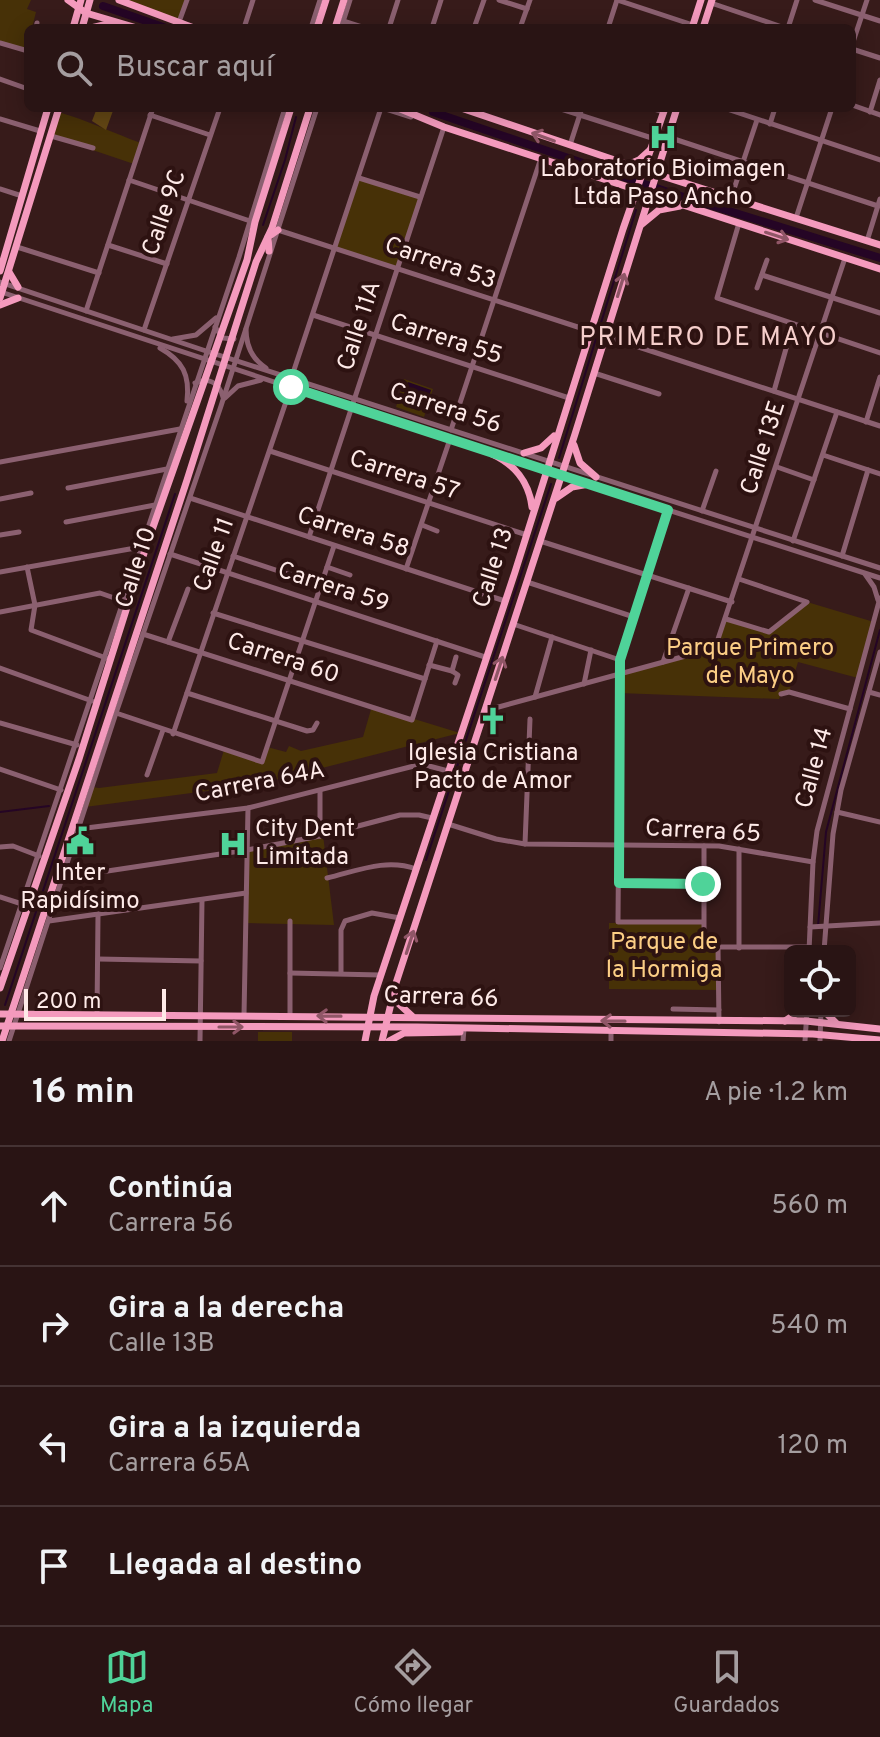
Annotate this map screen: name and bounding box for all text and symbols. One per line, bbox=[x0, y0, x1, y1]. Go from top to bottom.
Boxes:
search box bbox=[24, 24, 856, 112]
icon: search bbox=[52, 46, 96, 90]
text: Buscar aquí bbox=[116, 50, 274, 87]
hospital icon: Laboratorio Bioimagen Ltda Paso Ancho bbox=[648, 122, 678, 152]
one-way arrow bbox=[531, 128, 556, 143]
place label: Laboratorio Bioimagen Ltda Paso Ancho bbox=[540, 155, 786, 213]
street label: Calle 9C bbox=[136, 166, 194, 260]
one-way arrow bbox=[765, 229, 790, 244]
street label: Carrera 53 bbox=[380, 231, 500, 297]
one-way arrow bbox=[614, 273, 629, 299]
street label: Calle 11A bbox=[331, 277, 389, 375]
street label: Carrera 55 bbox=[386, 308, 506, 372]
district label: PRIMERO DE MAYO bbox=[579, 322, 839, 355]
route start bbox=[273, 369, 309, 405]
street label: Carrera 56 bbox=[385, 377, 505, 441]
street label: Calle 13E bbox=[735, 397, 793, 499]
street label: Carrera 57 bbox=[345, 444, 463, 508]
street label: Carrera 58 bbox=[293, 501, 413, 565]
street label: Calle 11 bbox=[188, 514, 242, 596]
street label: Calle 10 bbox=[110, 524, 164, 612]
street label: Calle 13 bbox=[467, 524, 521, 612]
street label: Carrera 59 bbox=[273, 556, 393, 620]
street label: Carrera 60 bbox=[223, 627, 343, 691]
park label: Parque Primero de Mayo bbox=[666, 634, 834, 692]
one-way arrow bbox=[492, 656, 507, 681]
church icon: Iglesia Cristiana Pacto de Amor bbox=[478, 706, 508, 736]
street label: Calle 14 bbox=[790, 724, 840, 812]
place label: Iglesia Cristiana Pacto de Amor bbox=[408, 739, 578, 797]
street label: Carrera 64A bbox=[192, 756, 328, 810]
street label: Carrera 65 bbox=[644, 814, 762, 850]
place label: City Dent Limitada bbox=[255, 815, 355, 873]
public building icon: Inter Rapidísimo bbox=[65, 826, 95, 856]
hospital icon: City Dent Limitada bbox=[218, 829, 248, 859]
place label: Inter Rapidísimo bbox=[20, 859, 140, 917]
route end bbox=[685, 866, 721, 902]
park label: Parque de la Hormiga bbox=[606, 928, 722, 986]
one-way arrow bbox=[403, 930, 418, 955]
map controls bbox=[784, 945, 856, 1017]
button: locate bbox=[784, 945, 856, 1017]
street label: Carrera 66 bbox=[383, 981, 499, 1015]
scale bar bbox=[24, 985, 166, 1021]
text: 200 m bbox=[36, 989, 101, 1016]
one-way arrow bbox=[316, 1008, 343, 1023]
one-way arrow bbox=[600, 1013, 627, 1029]
one-way arrow bbox=[217, 1019, 244, 1034]
text: 16 min bbox=[32, 1072, 135, 1115]
text: A pie · 1.2 km bbox=[704, 1077, 848, 1110]
text: Continúa bbox=[108, 1171, 233, 1208]
icon: ahead bbox=[32, 1184, 76, 1228]
text: 560 m bbox=[772, 1190, 848, 1223]
text: Carrera 56 bbox=[108, 1208, 234, 1241]
text: Gira a la derecha bbox=[108, 1291, 344, 1328]
icon: right bbox=[32, 1304, 76, 1348]
text: 540 m bbox=[770, 1310, 848, 1343]
text: Calle 13B bbox=[108, 1328, 215, 1361]
text: Gira a la izquierda bbox=[108, 1411, 361, 1448]
icon: left bbox=[32, 1424, 76, 1468]
text: 120 m bbox=[778, 1430, 848, 1463]
text: Carrera 65A bbox=[108, 1448, 251, 1481]
icon: arrive bbox=[32, 1544, 76, 1588]
text: Llegada al destino bbox=[108, 1548, 362, 1585]
tab: Mapa bbox=[100, 1645, 153, 1720]
tab: Cómo llegar bbox=[353, 1645, 473, 1720]
tab: Guardados bbox=[673, 1645, 780, 1720]

